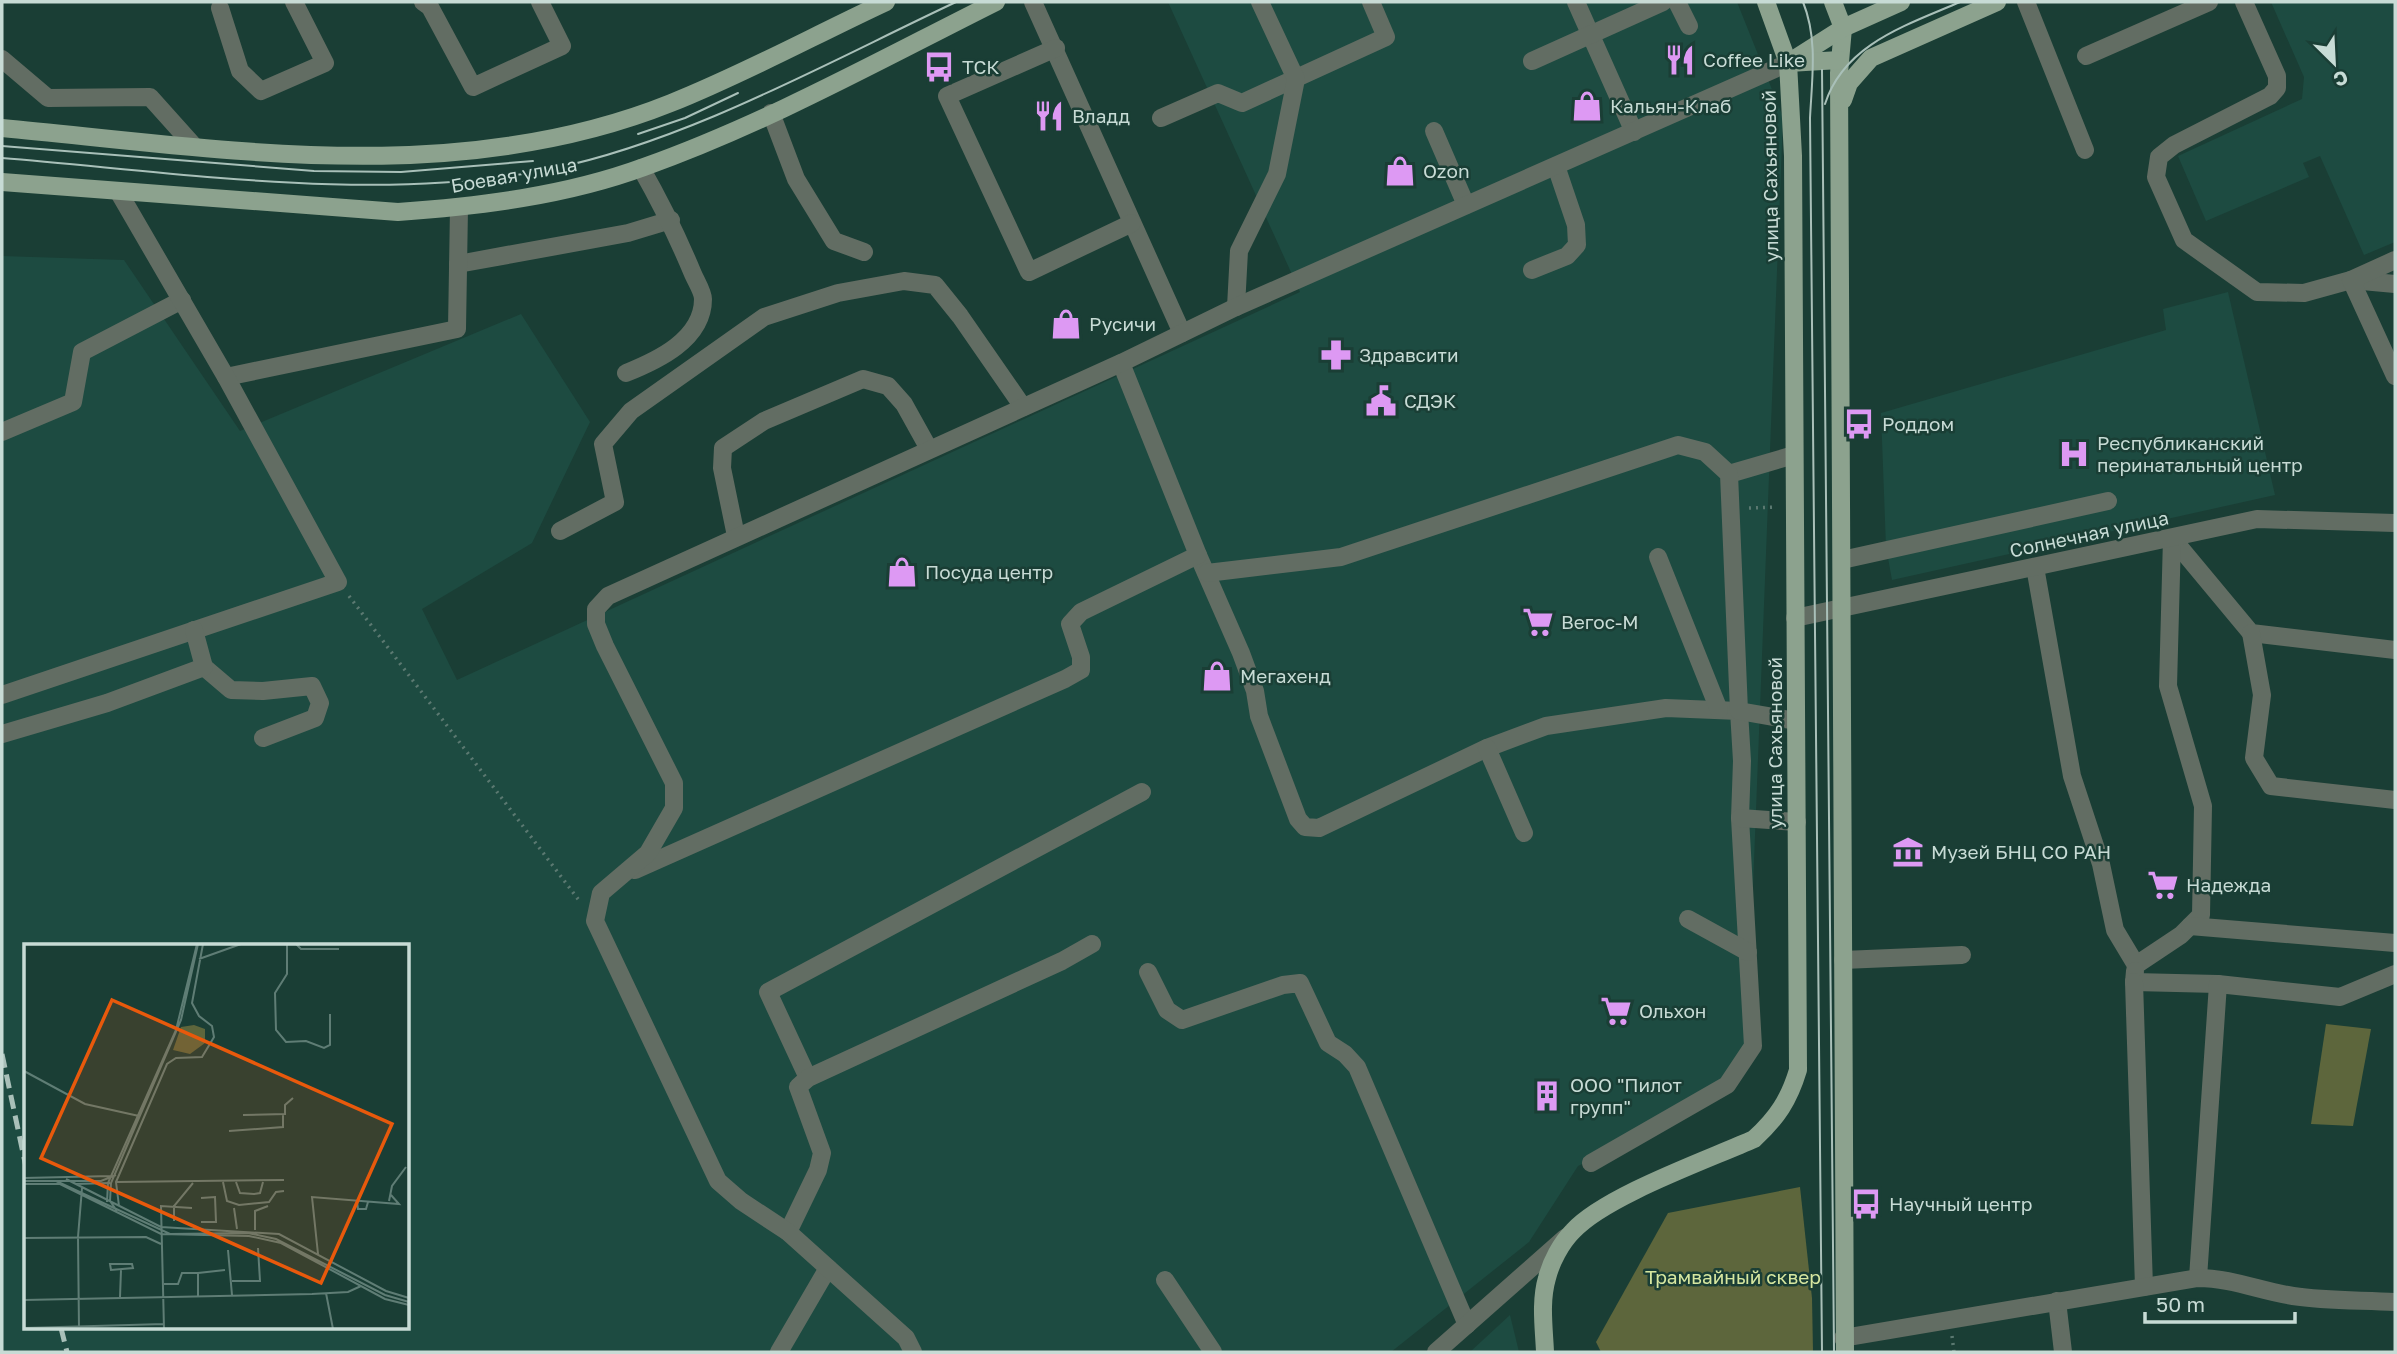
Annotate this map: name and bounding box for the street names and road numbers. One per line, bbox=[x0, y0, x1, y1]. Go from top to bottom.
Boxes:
street label: улица Сахьяновой bbox=[1757, 90, 1782, 262]
street label: Боевая улица bbox=[449, 152, 579, 197]
street label: Солнечная улица bbox=[2007, 505, 2171, 562]
street label: улица Сахьяновой bbox=[1763, 657, 1786, 829]

